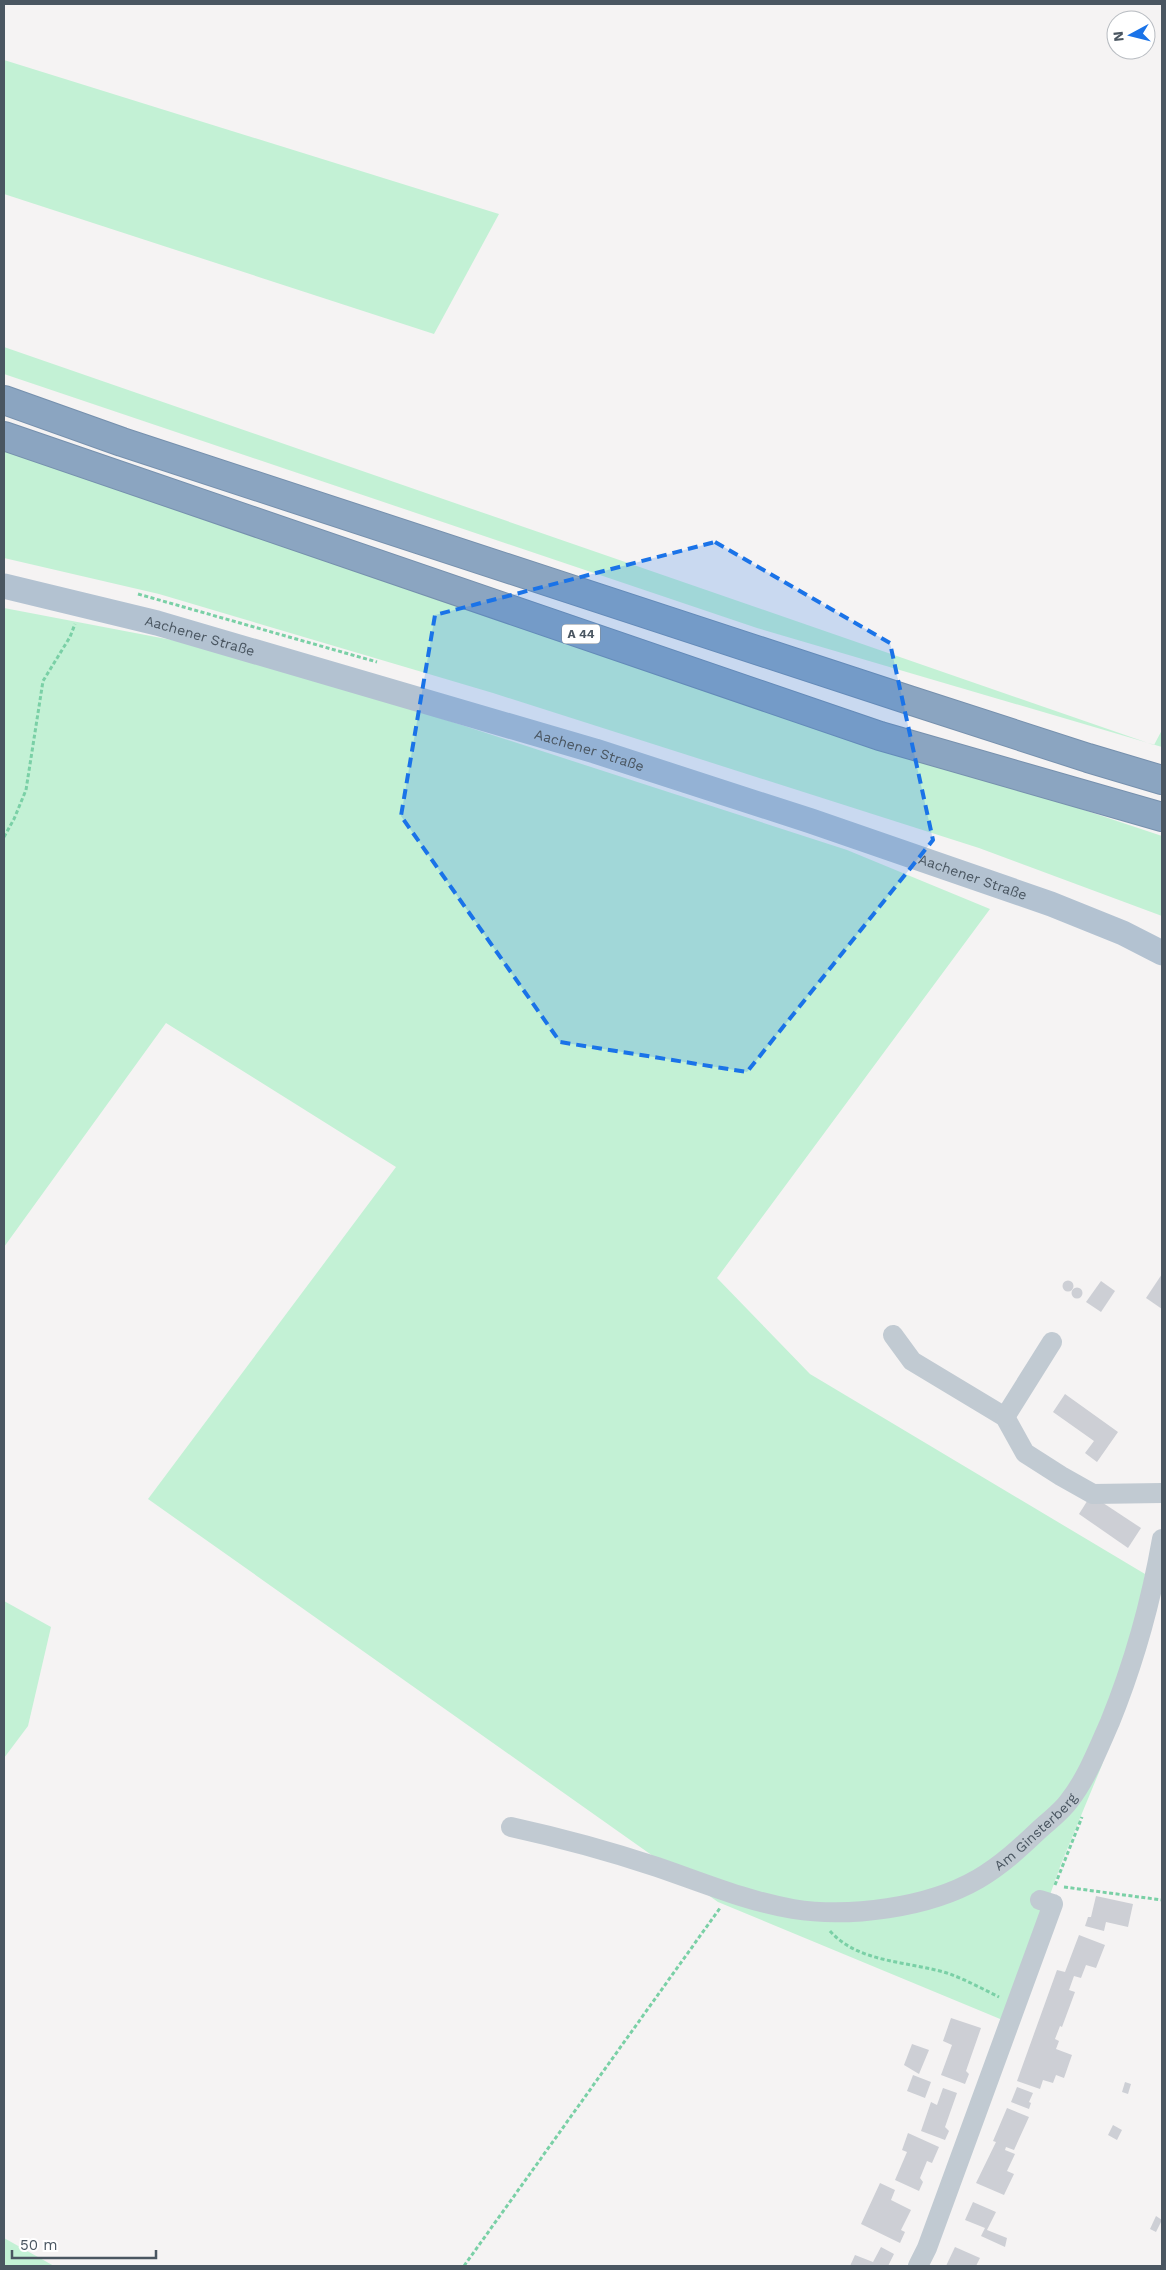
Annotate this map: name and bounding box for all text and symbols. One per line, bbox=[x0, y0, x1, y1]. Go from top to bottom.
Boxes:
north arrow bbox=[1106, 10, 1156, 60]
text: N bbox=[1110, 30, 1127, 43]
street label: Aachener Straße bbox=[143, 612, 257, 659]
road number: A 44 bbox=[562, 624, 600, 644]
street label: Aachener Straße bbox=[533, 726, 646, 774]
street label: Aachener Straße bbox=[916, 851, 1029, 903]
street label: Am Ginsterberg bbox=[991, 1790, 1080, 1874]
scale bar bbox=[12, 2228, 156, 2260]
text: 50 m bbox=[20, 2236, 57, 2254]

